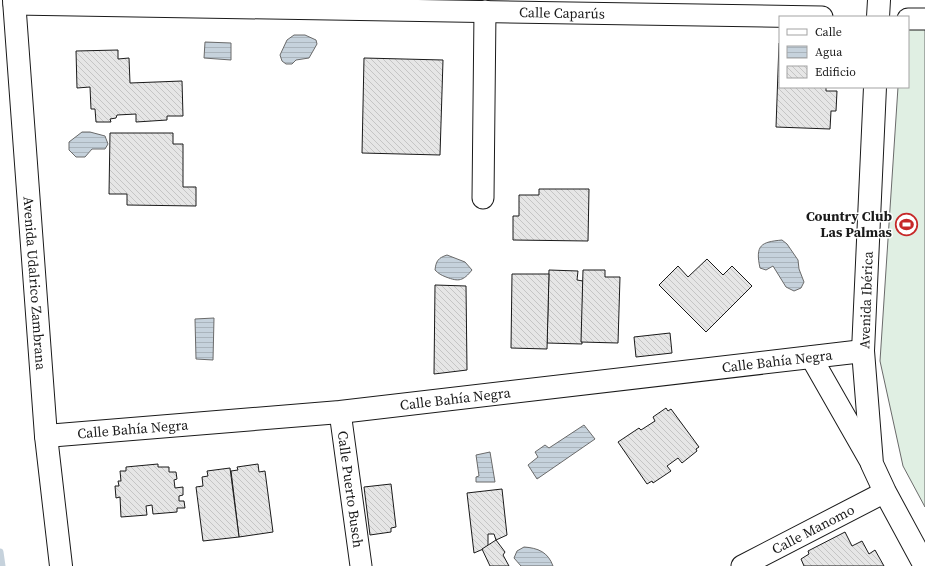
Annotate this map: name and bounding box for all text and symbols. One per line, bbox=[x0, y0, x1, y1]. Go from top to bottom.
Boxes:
street label: Calle Caparús bbox=[519, 2, 605, 24]
legend bbox=[779, 16, 909, 88]
text: Calle bbox=[815, 24, 842, 40]
text: Agua bbox=[815, 44, 843, 60]
text: Edificio bbox=[815, 64, 856, 80]
street label: Avenida Udalrico Zambrana bbox=[18, 196, 51, 372]
place label: Country Club Las Palmas bbox=[806, 206, 893, 242]
sports icon: Country Club Las Palmas bbox=[894, 211, 920, 237]
street label: Avenida Ibérica bbox=[854, 250, 878, 349]
street label: Calle Bahía Negra bbox=[721, 345, 834, 377]
street label: Calle Bahía Negra bbox=[399, 382, 512, 415]
street label: Calle Bahía Negra bbox=[76, 414, 190, 443]
street label: Calle Puerto Busch bbox=[333, 430, 368, 549]
street label: Calle Manomo bbox=[768, 499, 858, 559]

